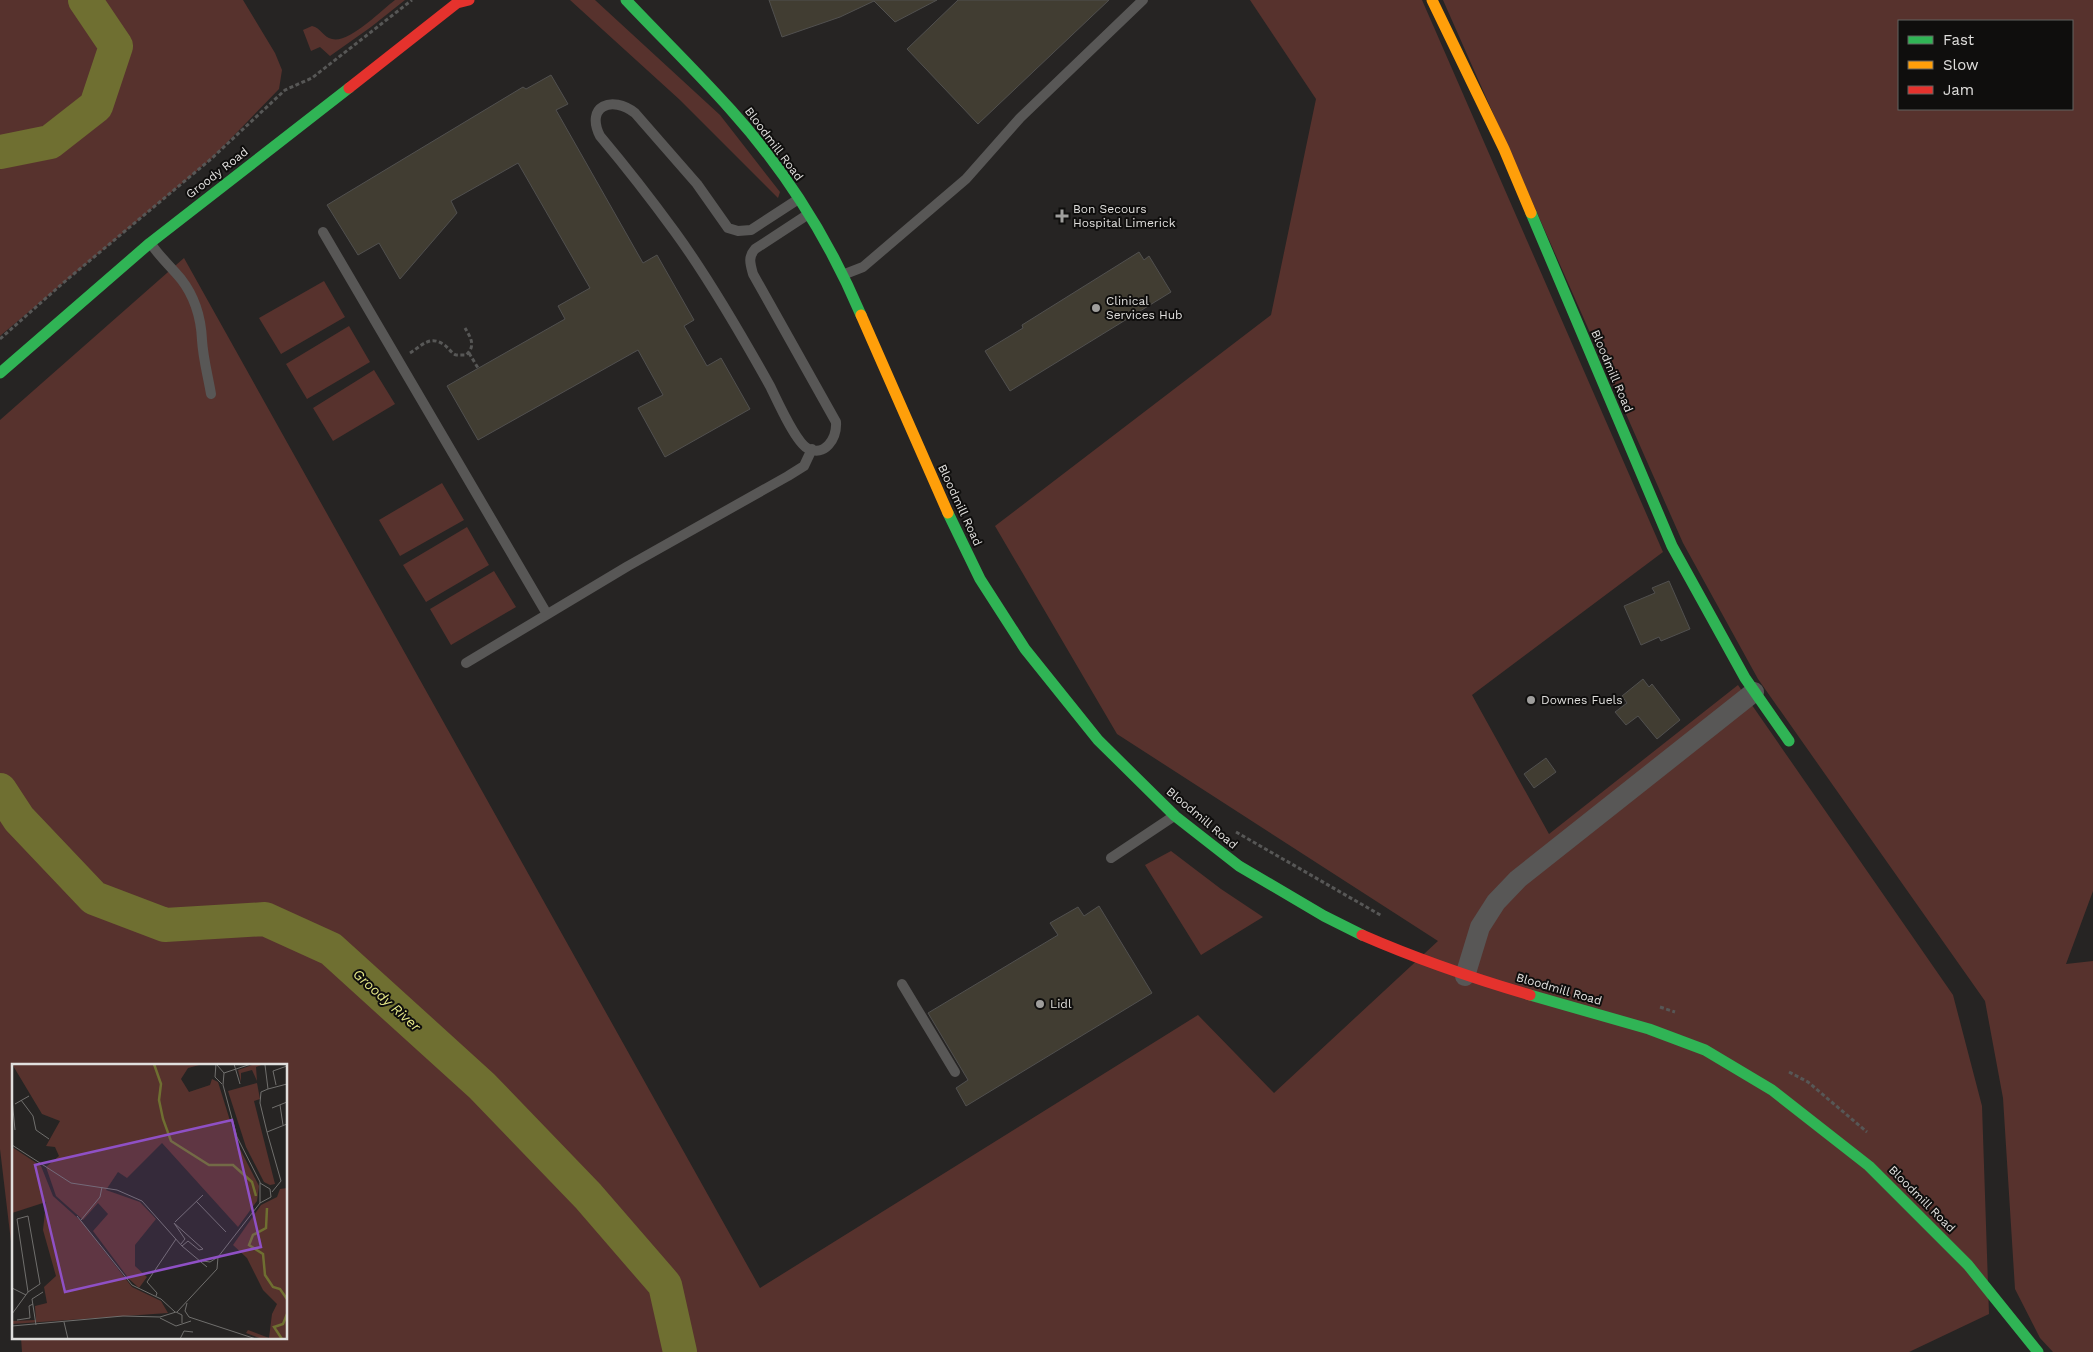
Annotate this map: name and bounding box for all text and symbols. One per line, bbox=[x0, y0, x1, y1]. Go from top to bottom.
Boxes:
legend bbox=[1898, 20, 2073, 110]
text: Fast bbox=[1943, 31, 1975, 49]
text: Slow bbox=[1943, 56, 1979, 74]
text: Jam bbox=[1943, 81, 1974, 99]
street label: Bloodmill Road bbox=[742, 104, 806, 184]
street label: Groody Road bbox=[183, 145, 251, 201]
place label: Bon Secours Hospital Limerick bbox=[1073, 202, 1176, 230]
marker: Bon Secours Hospital Limerick bbox=[1055, 209, 1069, 223]
place label: Clinical Services Hub bbox=[1106, 294, 1183, 322]
marker: Clinical Services Hub bbox=[1090, 302, 1102, 314]
street label: Bloodmill Road bbox=[1588, 328, 1636, 414]
street label: Bloodmill Road bbox=[935, 462, 985, 548]
place label: Downes Fuels bbox=[1541, 693, 1623, 707]
marker: Downes Fuels bbox=[1525, 694, 1537, 706]
street label: Bloodmill Road bbox=[1164, 784, 1240, 852]
water label: Groody River bbox=[350, 966, 424, 1035]
street label: Bloodmill Road bbox=[1515, 970, 1603, 1008]
place label: Lidl bbox=[1050, 997, 1072, 1011]
marker: Lidl bbox=[1034, 998, 1046, 1010]
inset map bbox=[12, 1064, 288, 1340]
street label: Bloodmill Road bbox=[1886, 1163, 1958, 1235]

